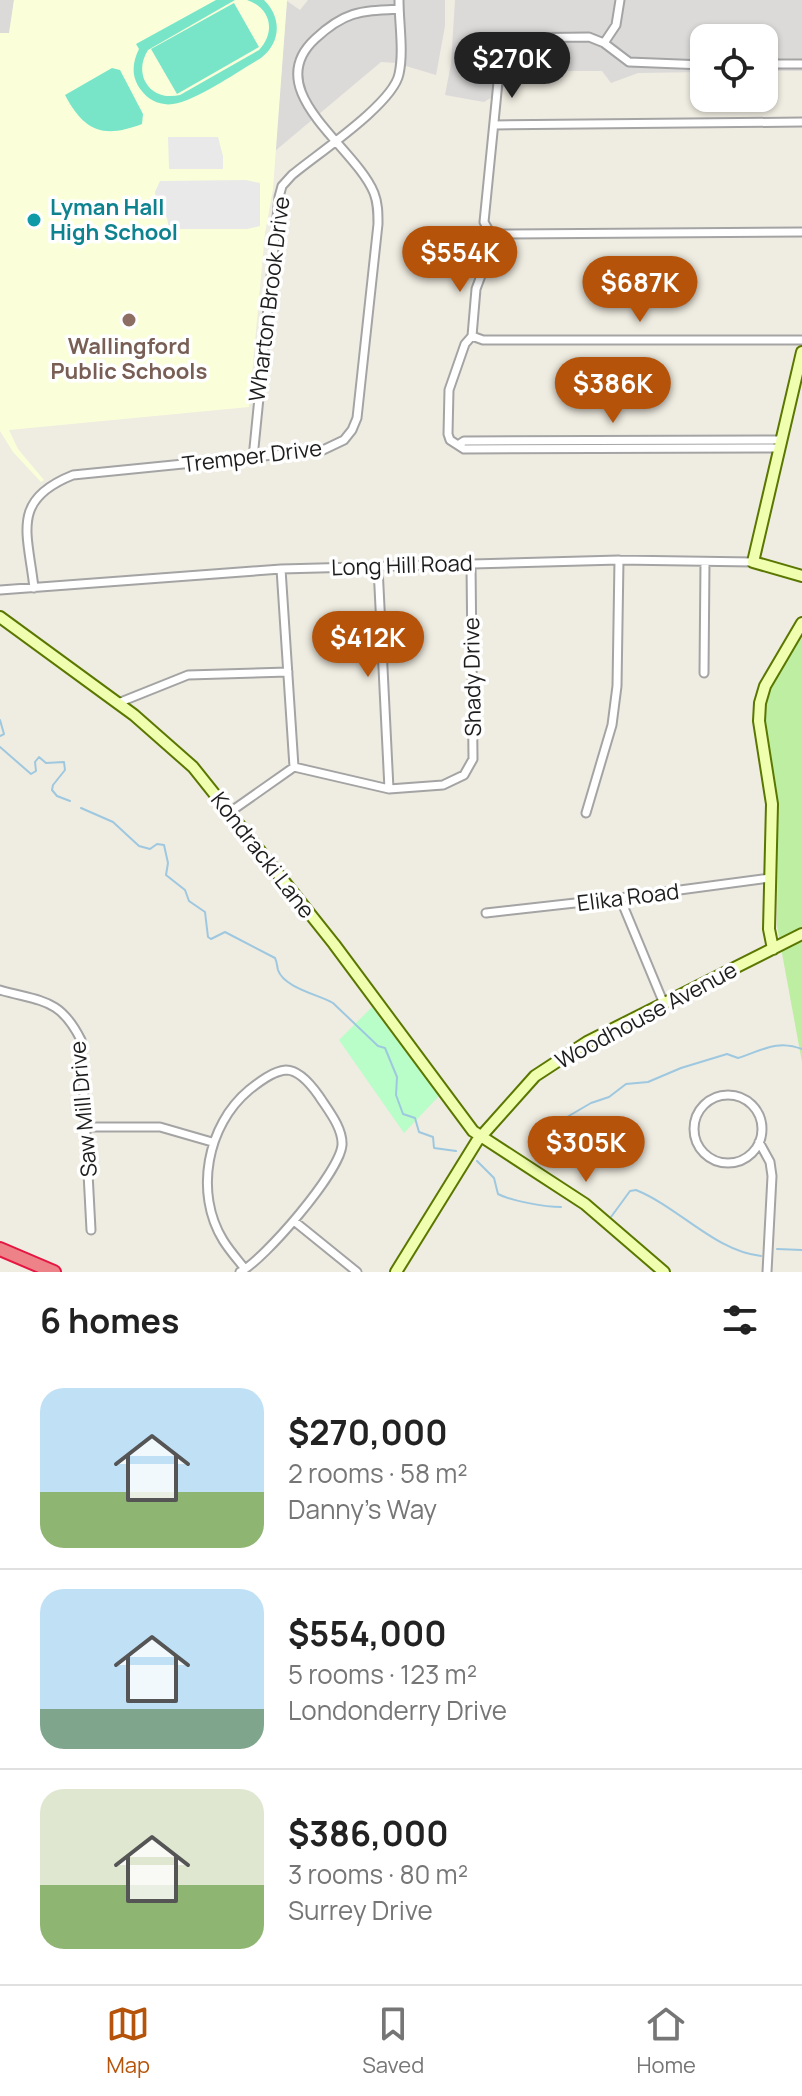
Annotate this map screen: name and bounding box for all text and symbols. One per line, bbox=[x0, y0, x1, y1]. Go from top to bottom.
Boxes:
map controls bbox=[690, 24, 778, 112]
button: locate bbox=[690, 24, 778, 112]
pin: $270K bbox=[456, 32, 568, 100]
text: $270K bbox=[472, 40, 552, 76]
place label: Lyman Hall High School bbox=[50, 192, 178, 247]
street label: Wharton Brook Drive bbox=[242, 194, 296, 403]
marker: Lyman Hall High School bbox=[25, 211, 43, 229]
pin: $554K bbox=[404, 226, 516, 294]
text: $554K bbox=[420, 234, 500, 270]
pin: $687K bbox=[584, 256, 696, 324]
text: $687K bbox=[600, 264, 680, 300]
marker: Wallingford Public Schools bbox=[120, 311, 138, 329]
place label: Wallingford Public Schools bbox=[51, 331, 208, 386]
pin: $386K bbox=[557, 357, 669, 425]
text: $386K bbox=[573, 365, 653, 401]
street label: Tremper Drive bbox=[180, 433, 324, 479]
street label: Long Hill Road bbox=[331, 548, 473, 582]
pin: $412K bbox=[312, 611, 424, 679]
street label: Shady Drive bbox=[456, 617, 488, 737]
text: $412K bbox=[330, 619, 406, 655]
street label: Kondracki Lane bbox=[204, 786, 322, 925]
street label: Elika Road bbox=[575, 876, 681, 918]
street label: Woodhouse Avenue bbox=[550, 954, 742, 1076]
street label: Saw Mill Drive bbox=[62, 1040, 104, 1178]
pin: $305K bbox=[530, 1116, 642, 1184]
text: $305K bbox=[546, 1124, 626, 1160]
text: 6 homes bbox=[40, 1297, 179, 1343]
icon: filters bbox=[718, 1298, 762, 1342]
text: $270,000 bbox=[288, 1409, 448, 1455]
icon: home bbox=[104, 1420, 200, 1516]
text: 2 rooms · 58 m² bbox=[288, 1455, 468, 1491]
text: Danny's Way bbox=[288, 1491, 437, 1527]
text: $554,000 bbox=[288, 1610, 447, 1656]
icon: home bbox=[104, 1621, 200, 1717]
text: 5 rooms · 123 m² bbox=[288, 1656, 477, 1692]
text: Londonderry Drive bbox=[288, 1692, 507, 1728]
text: $386,000 bbox=[288, 1810, 449, 1856]
icon: home bbox=[104, 1821, 200, 1917]
text: 3 rooms · 80 m² bbox=[288, 1856, 468, 1892]
text: Surrey Drive bbox=[288, 1892, 433, 1928]
tab: Map bbox=[106, 2002, 150, 2080]
tab: Saved bbox=[362, 2002, 424, 2080]
tab: Home bbox=[636, 2002, 696, 2080]

